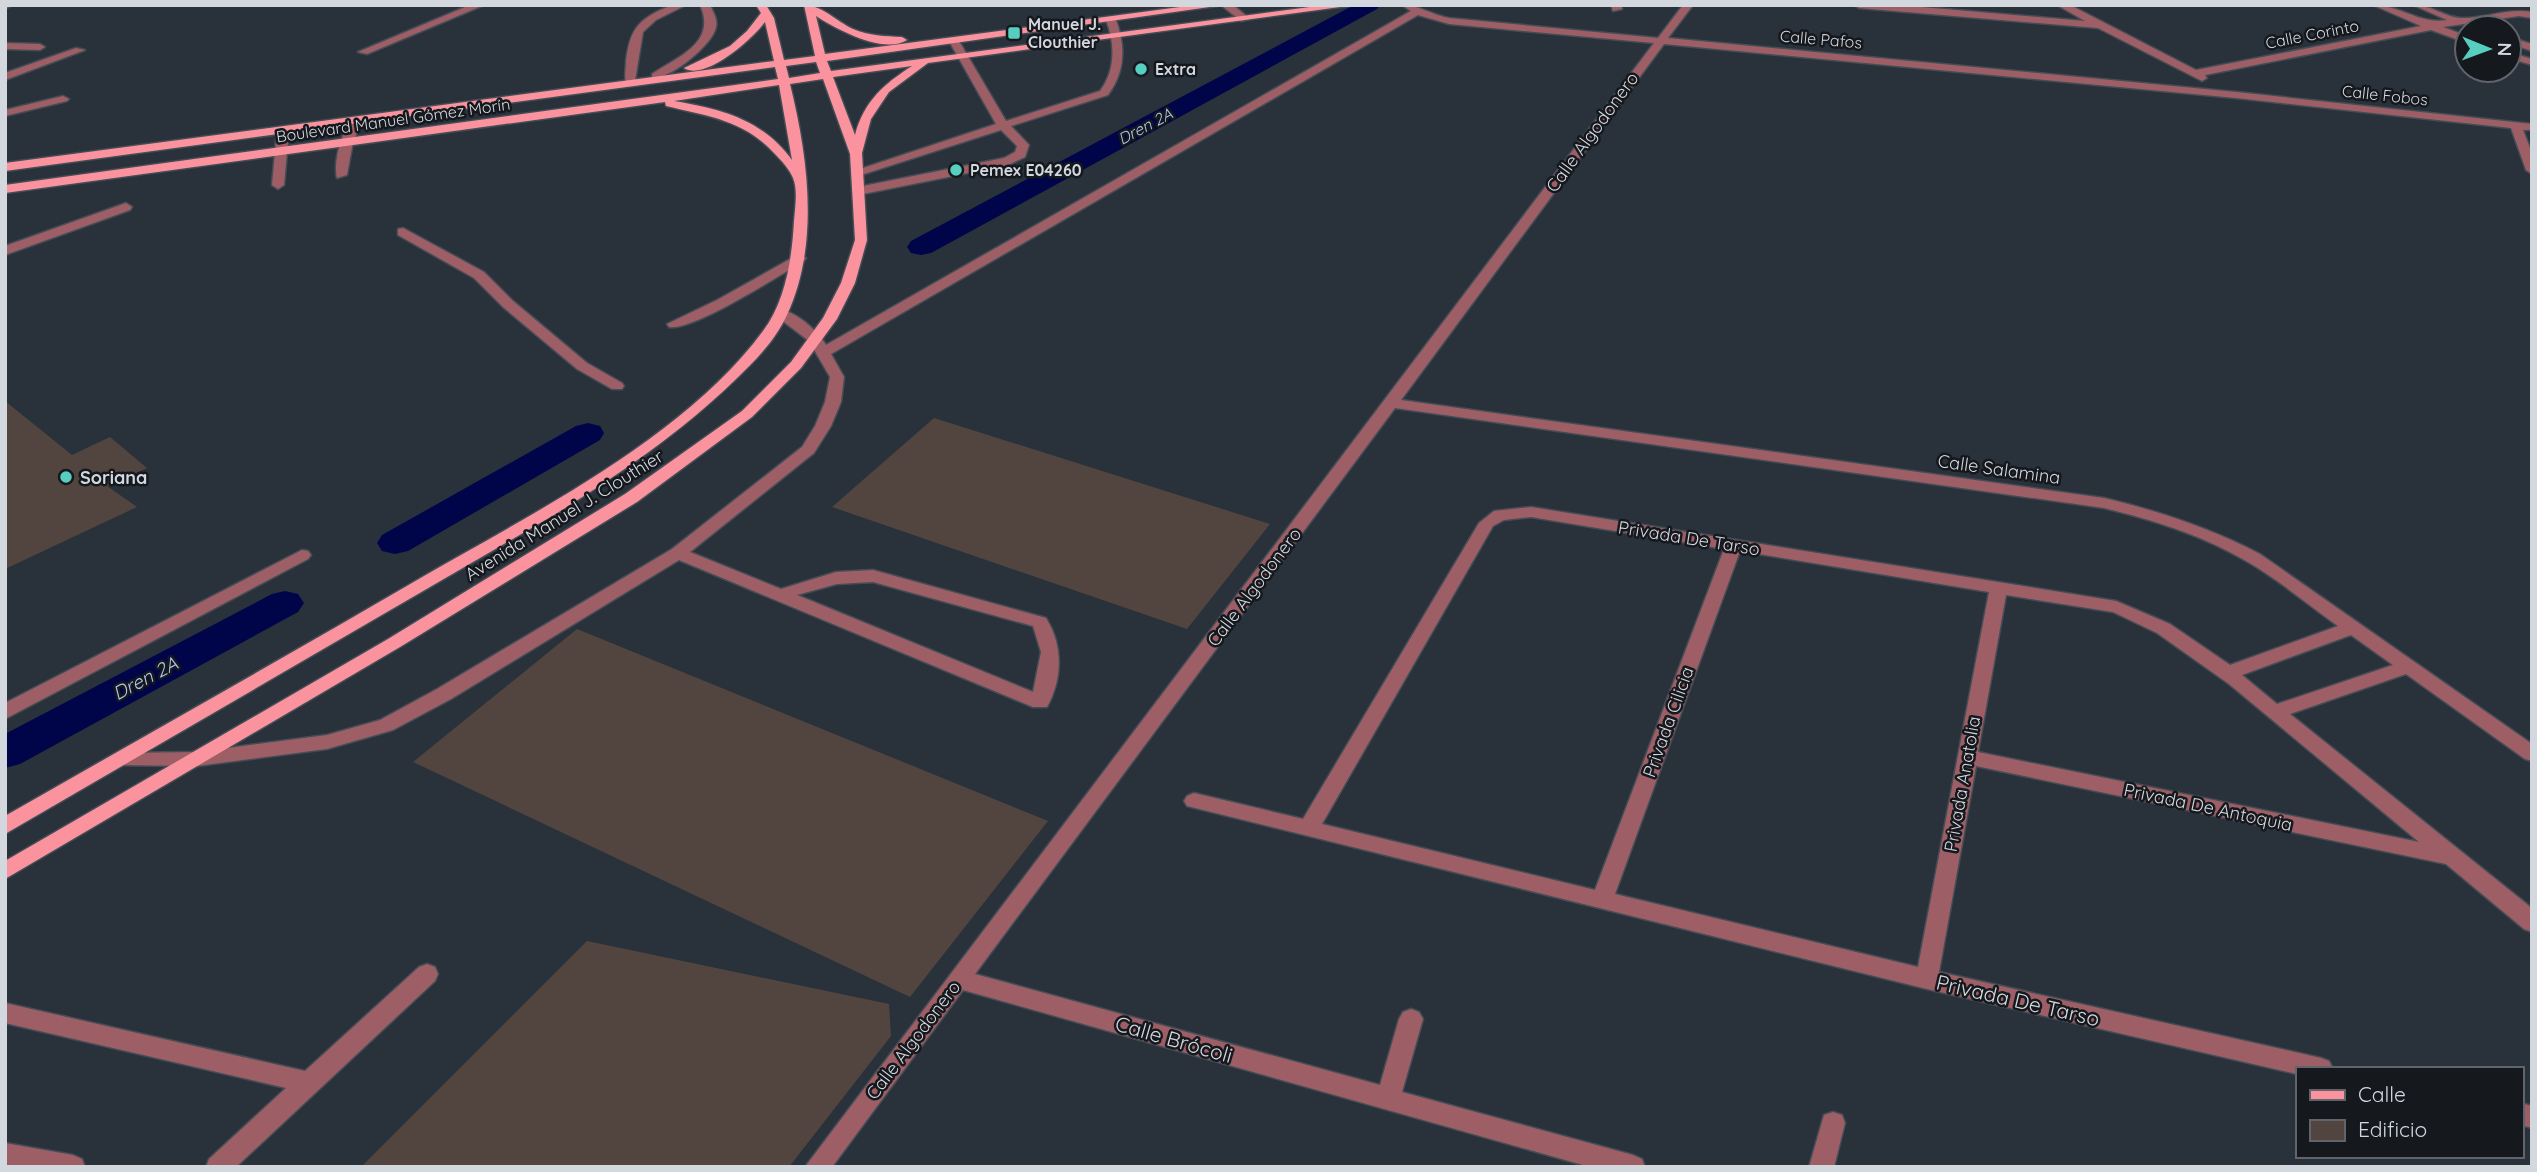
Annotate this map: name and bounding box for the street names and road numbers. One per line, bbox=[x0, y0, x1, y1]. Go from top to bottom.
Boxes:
street label: Calle Corinto bbox=[2264, 15, 2360, 53]
street label: Calle Pafos bbox=[1779, 25, 1863, 53]
street label: Calle Algodonero bbox=[1541, 67, 1643, 197]
street label: Calle Fobos bbox=[2341, 81, 2429, 109]
street label: Boulevard Manuel Gómez Morín bbox=[275, 94, 511, 146]
street label: Avenida Manuel J. Clouthier bbox=[460, 444, 668, 586]
street label: Calle Salamina bbox=[1936, 449, 2062, 489]
street label: Privada De Tarso bbox=[1617, 515, 1761, 561]
street label: Calle Algodonero bbox=[1202, 523, 1306, 651]
street label: Privada Cilicia bbox=[1637, 663, 1699, 781]
street label: Privada Anatolia bbox=[1939, 714, 1985, 854]
street label: Privada De Antoquia bbox=[2122, 778, 2294, 836]
street label: Privada De Tarso bbox=[1934, 969, 2102, 1031]
street label: Calle Algodonero bbox=[861, 976, 965, 1104]
street label: Calle Brócoli bbox=[1112, 1010, 1236, 1068]

